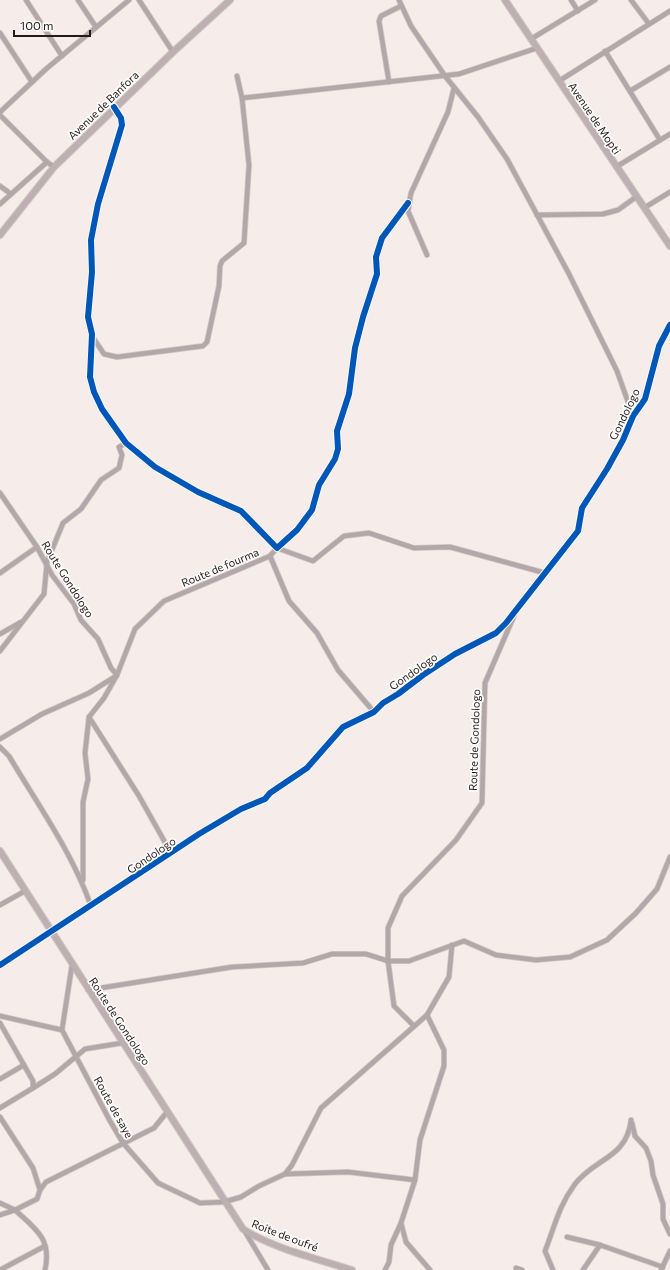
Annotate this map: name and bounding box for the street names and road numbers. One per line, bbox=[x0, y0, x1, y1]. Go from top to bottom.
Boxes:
street label: Avenue de Banfora bbox=[65, 68, 141, 142]
street label: Avenue de Mopti bbox=[566, 80, 624, 157]
street label: Gondologo bbox=[606, 386, 642, 442]
street label: Route Gondologo bbox=[39, 538, 97, 620]
street label: Route de fourma bbox=[179, 545, 261, 589]
street label: Gondologo bbox=[386, 649, 440, 692]
street label: Route de Gondologo bbox=[466, 688, 482, 791]
street label: Gondologo bbox=[124, 834, 178, 876]
street label: Route de Gondologo bbox=[87, 975, 153, 1068]
street label: Route de saye bbox=[92, 1074, 136, 1140]
street label: Roite de oufré bbox=[250, 1216, 320, 1254]

